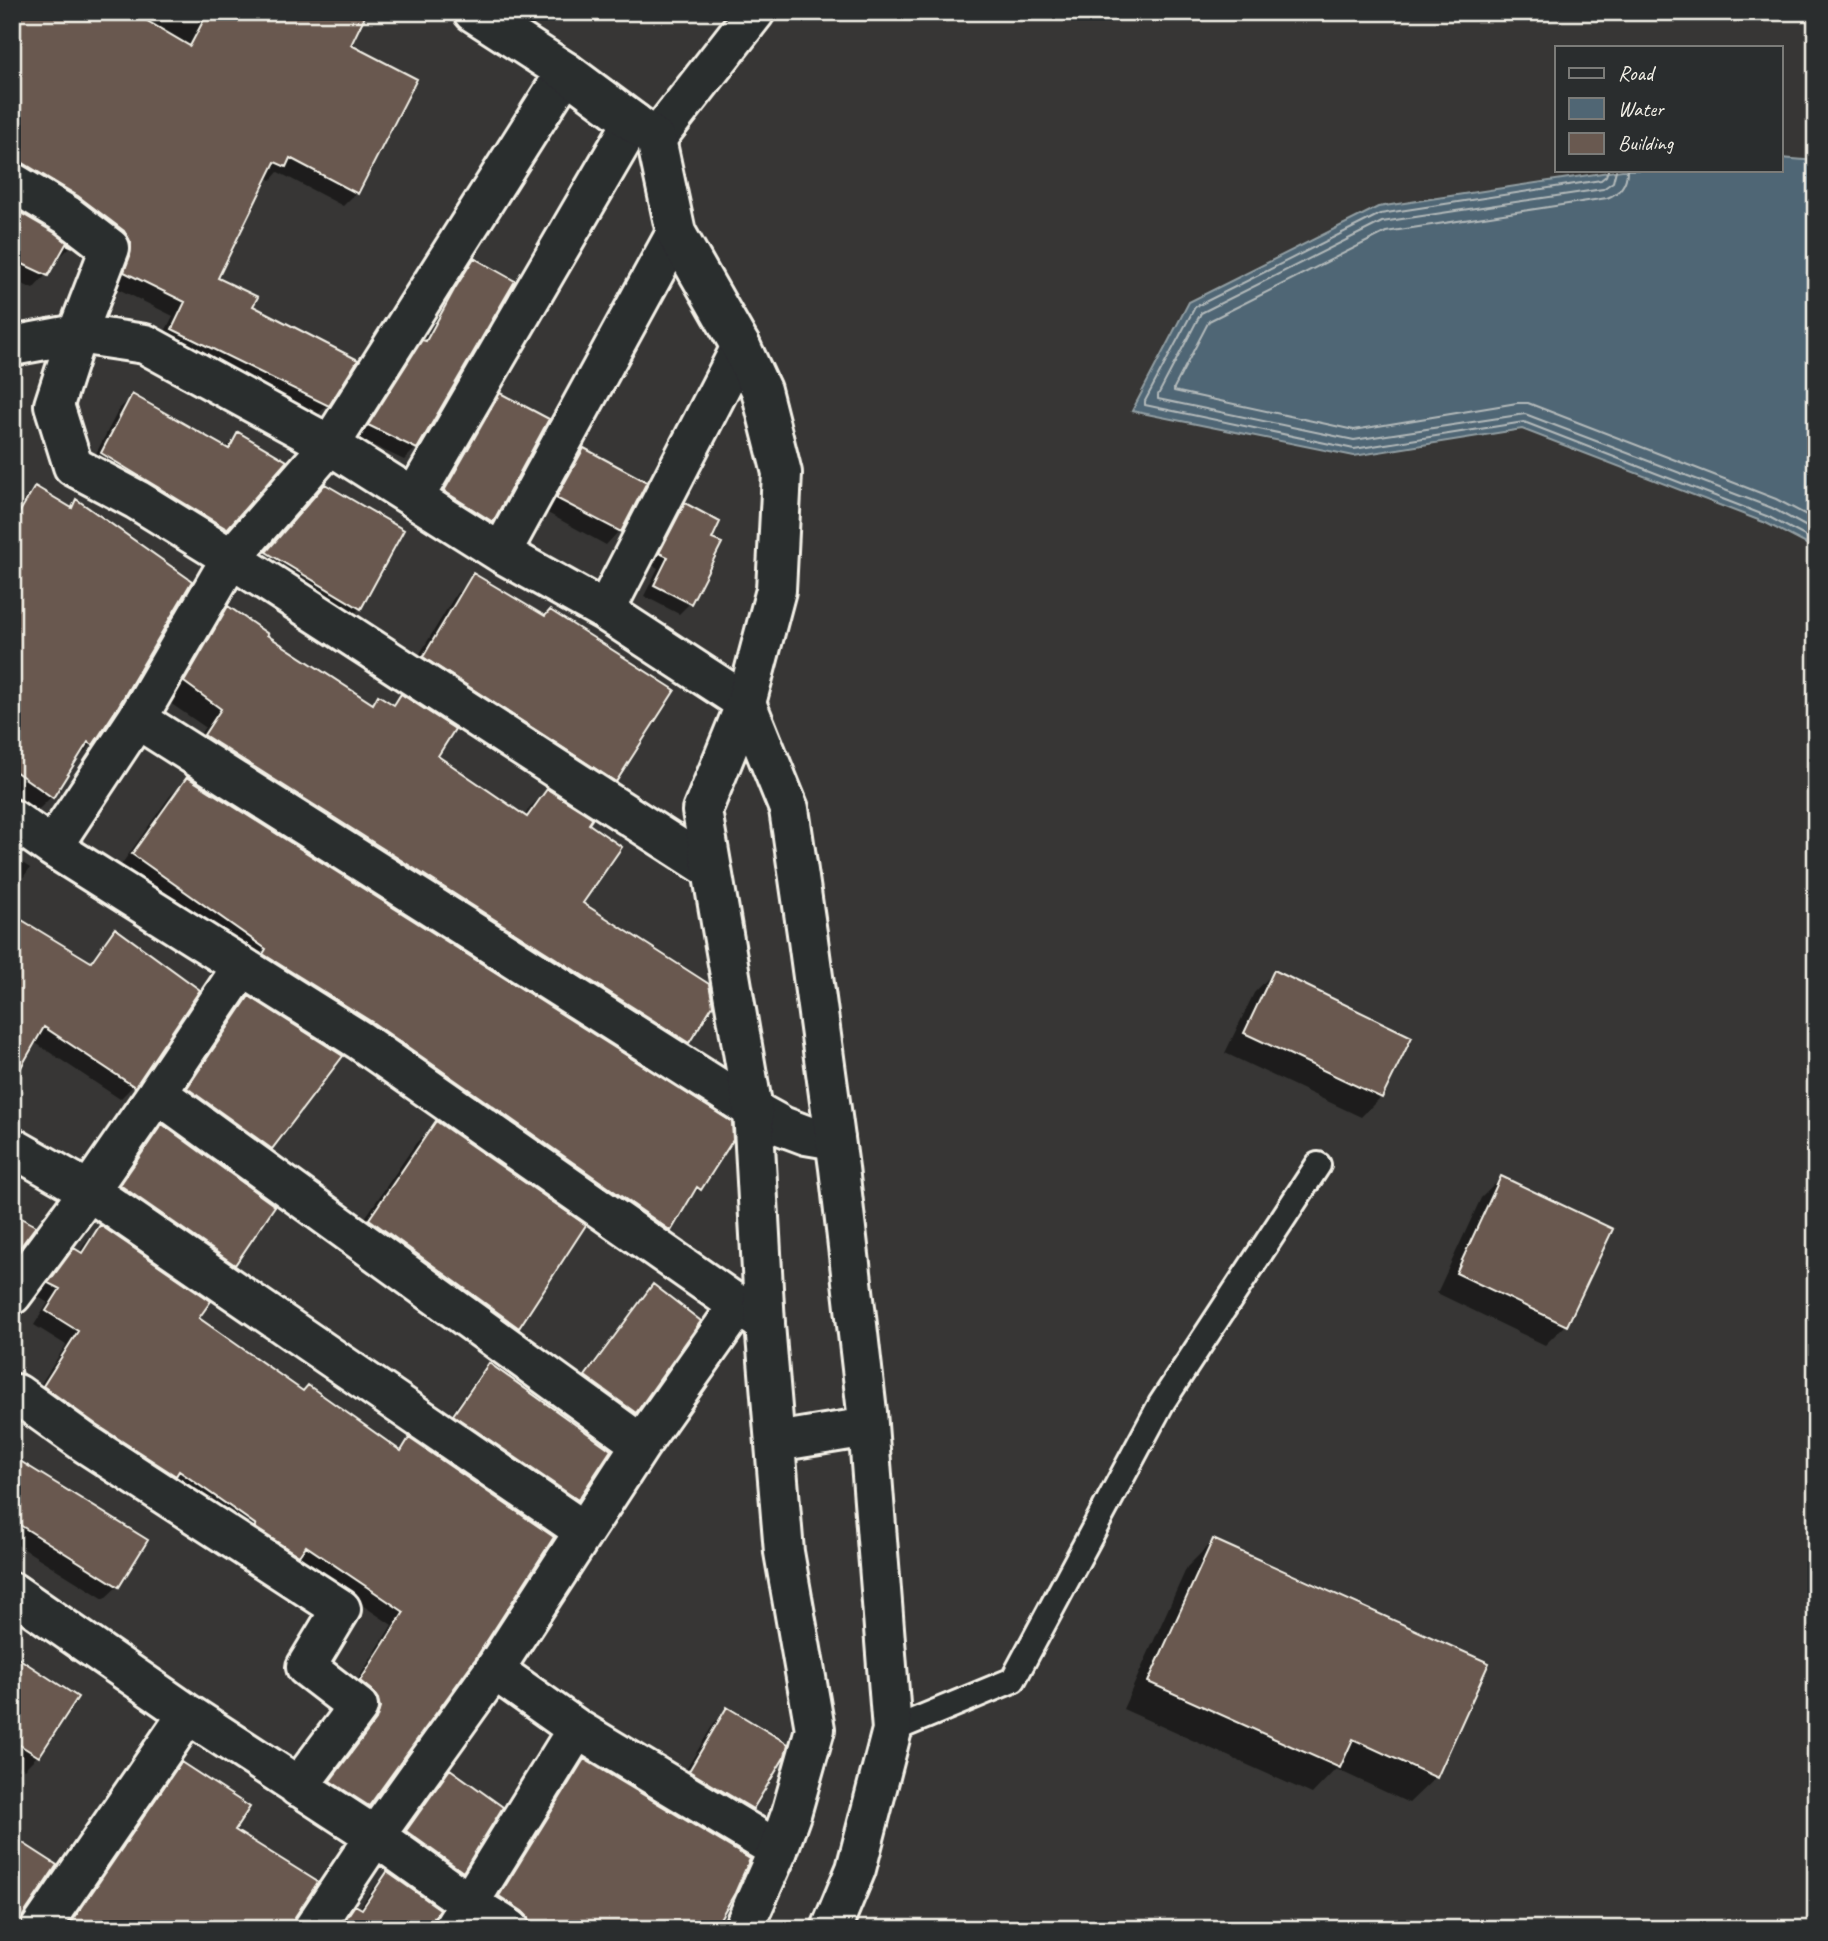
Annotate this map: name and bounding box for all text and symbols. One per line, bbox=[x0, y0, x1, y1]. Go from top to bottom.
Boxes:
legend bbox=[1555, 46, 1783, 172]
text: Road bbox=[1618, 60, 1657, 86]
text: Water bbox=[1618, 96, 1665, 122]
text: Building bbox=[1618, 130, 1675, 156]

